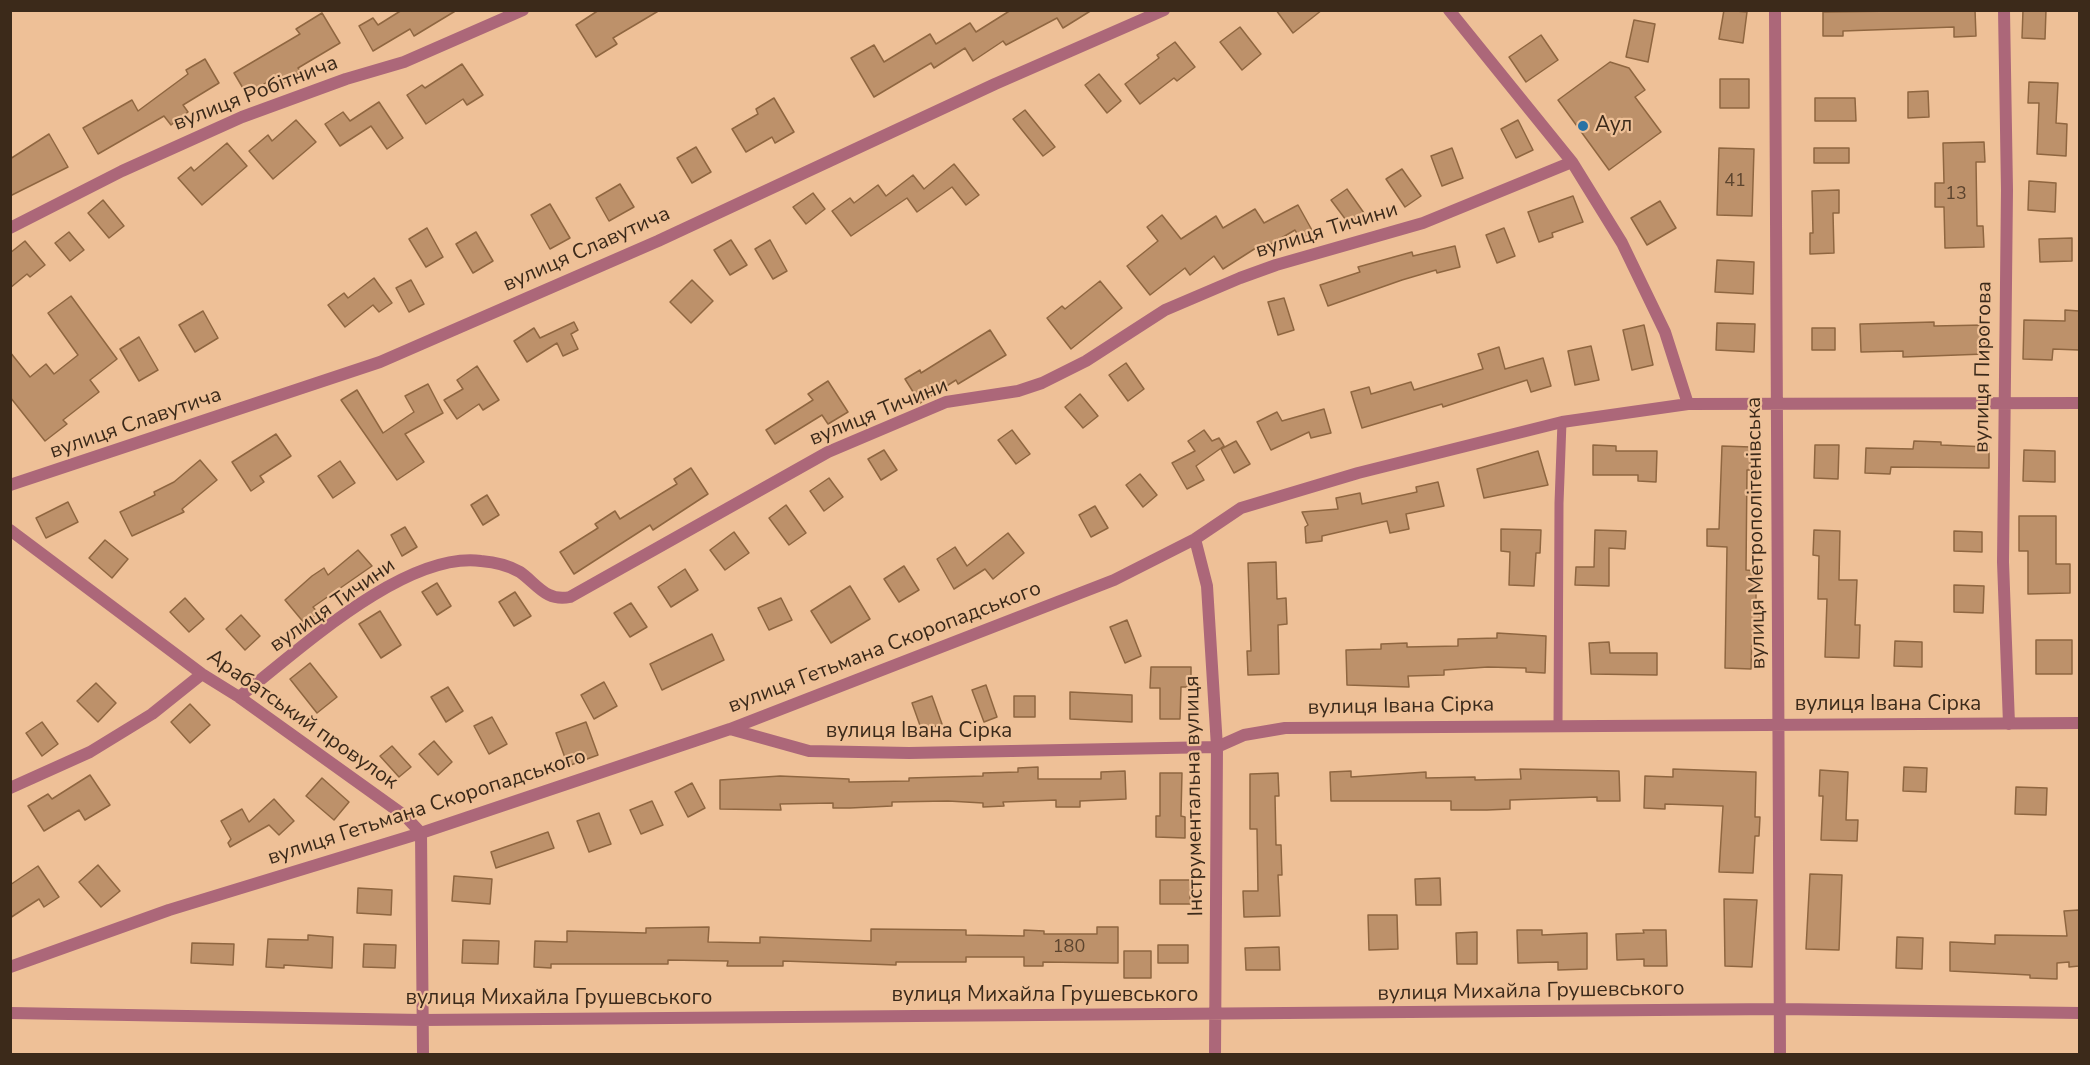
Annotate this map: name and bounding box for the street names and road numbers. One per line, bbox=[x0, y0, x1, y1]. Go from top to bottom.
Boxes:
street label: вулиця Робітнича bbox=[170, 51, 342, 137]
street label: вулиця Тичини bbox=[1253, 197, 1401, 265]
street label: вулиця Славутича bbox=[500, 202, 674, 298]
street label: вулиця Пирогова bbox=[1970, 281, 1998, 453]
street label: вулиця Тичини bbox=[806, 374, 952, 452]
street label: вулиця Славутича bbox=[47, 383, 225, 465]
street label: вулиця Метрополітенівська bbox=[1742, 396, 1772, 670]
street label: вулиця Тичини bbox=[265, 553, 401, 659]
street label: вулиця Гетьмана Скоропадського bbox=[725, 577, 1045, 719]
street label: Арабатський провулок bbox=[202, 645, 402, 795]
street label: Інструментальна вулиця bbox=[1180, 675, 1210, 917]
street label: вулиця Івана Сірка bbox=[1795, 692, 1981, 718]
street label: вулиця Івана Сірка bbox=[1307, 693, 1495, 721]
street label: вулиця Івана Сірка bbox=[826, 719, 1012, 745]
street label: вулиця Гетьмана Скоропадського bbox=[265, 745, 589, 871]
street label: вулиця Михайла Грушевського bbox=[1377, 977, 1685, 1007]
street label: вулиця Михайла Грушевського bbox=[892, 983, 1198, 1009]
street label: вулиця Михайла Грушевського bbox=[406, 986, 712, 1012]

